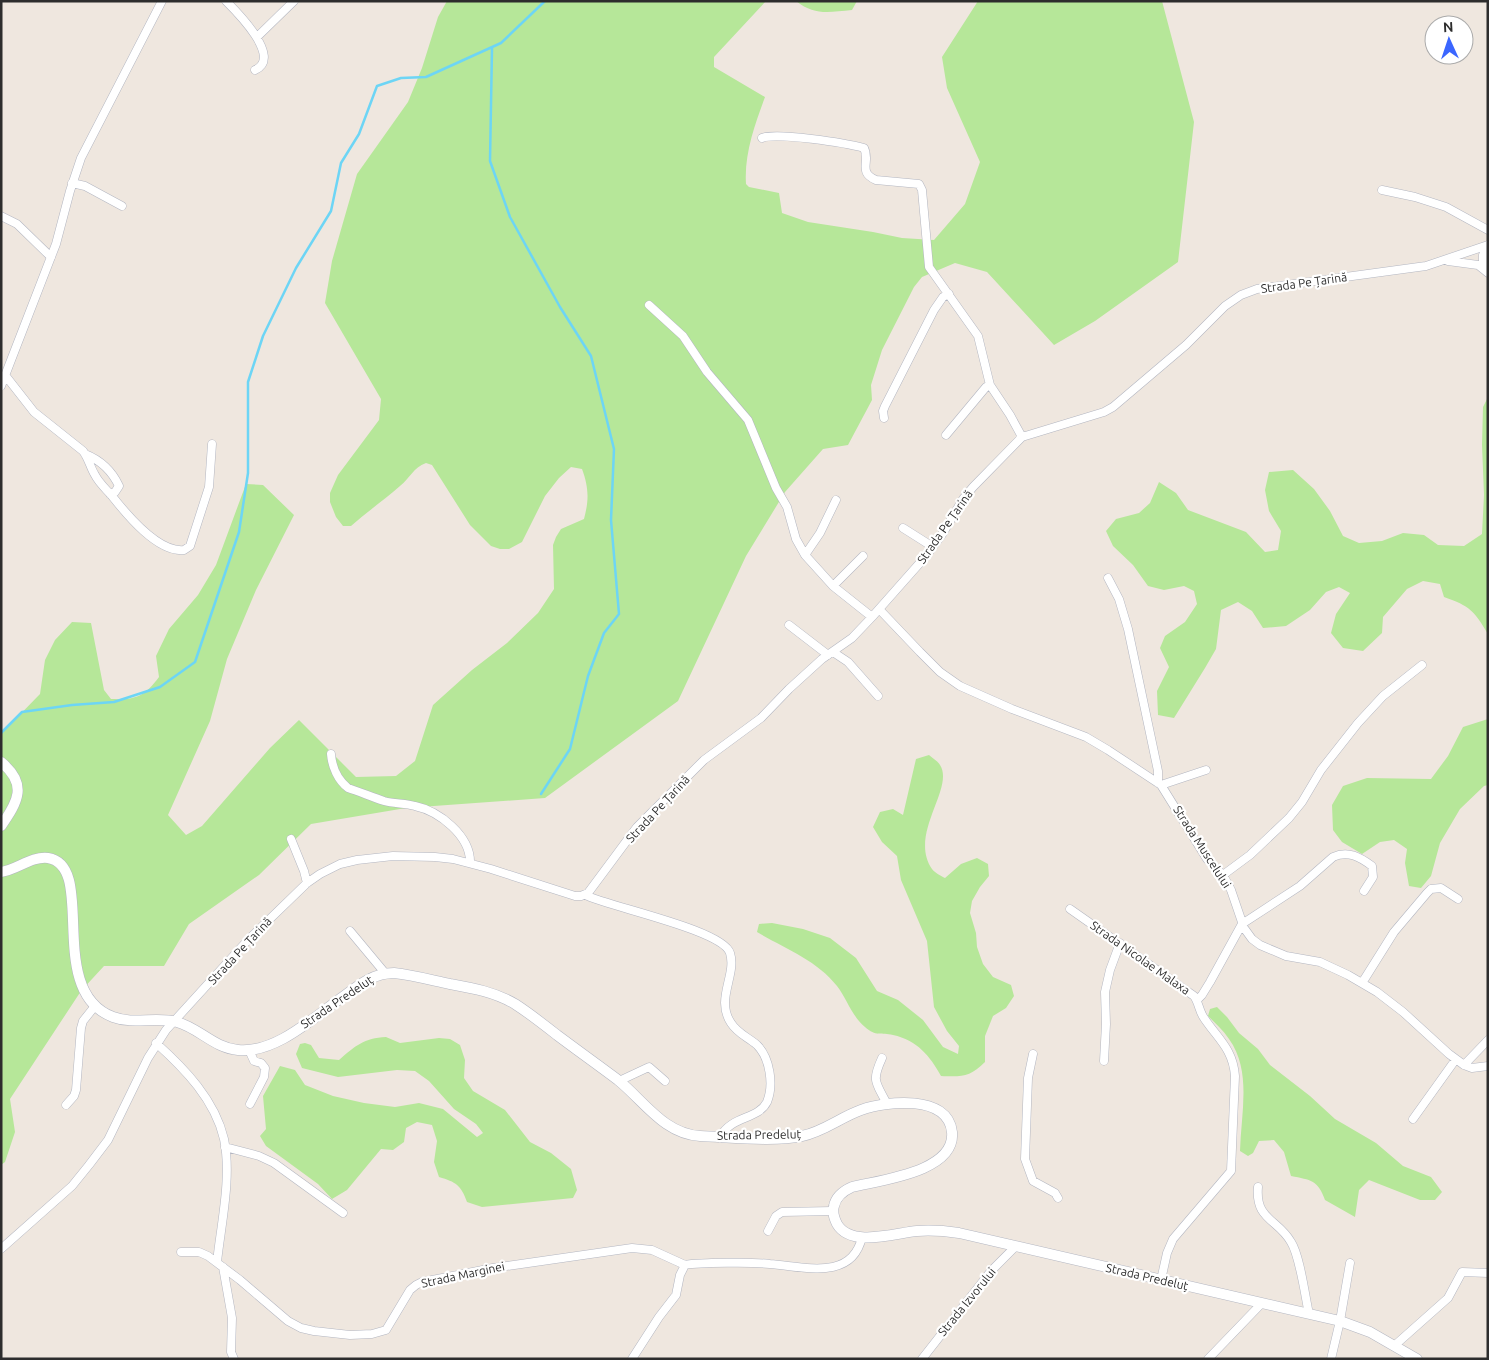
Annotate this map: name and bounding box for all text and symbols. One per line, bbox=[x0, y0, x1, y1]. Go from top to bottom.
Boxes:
north arrow bbox=[1424, 15, 1474, 65]
text: N bbox=[1443, 19, 1454, 35]
street label: Strada Pe Țarină bbox=[1260, 270, 1348, 295]
street label: Strada Pe Țarină bbox=[914, 487, 975, 566]
street label: Strada Pe Țarină bbox=[623, 772, 692, 845]
street label: Strada Muscelului bbox=[1171, 803, 1234, 890]
street label: Strada Pe Țarină bbox=[205, 914, 274, 987]
street label: Strada Nicolae Malaxa bbox=[1088, 918, 1193, 997]
street label: Strada Predeluț bbox=[298, 972, 376, 1031]
street label: Strada Predeluț bbox=[717, 1127, 802, 1142]
street label: Strada Marginei bbox=[420, 1259, 506, 1290]
street label: Strada Predeluț bbox=[1105, 1261, 1190, 1292]
street label: Strada Izvorului bbox=[935, 1265, 998, 1338]

